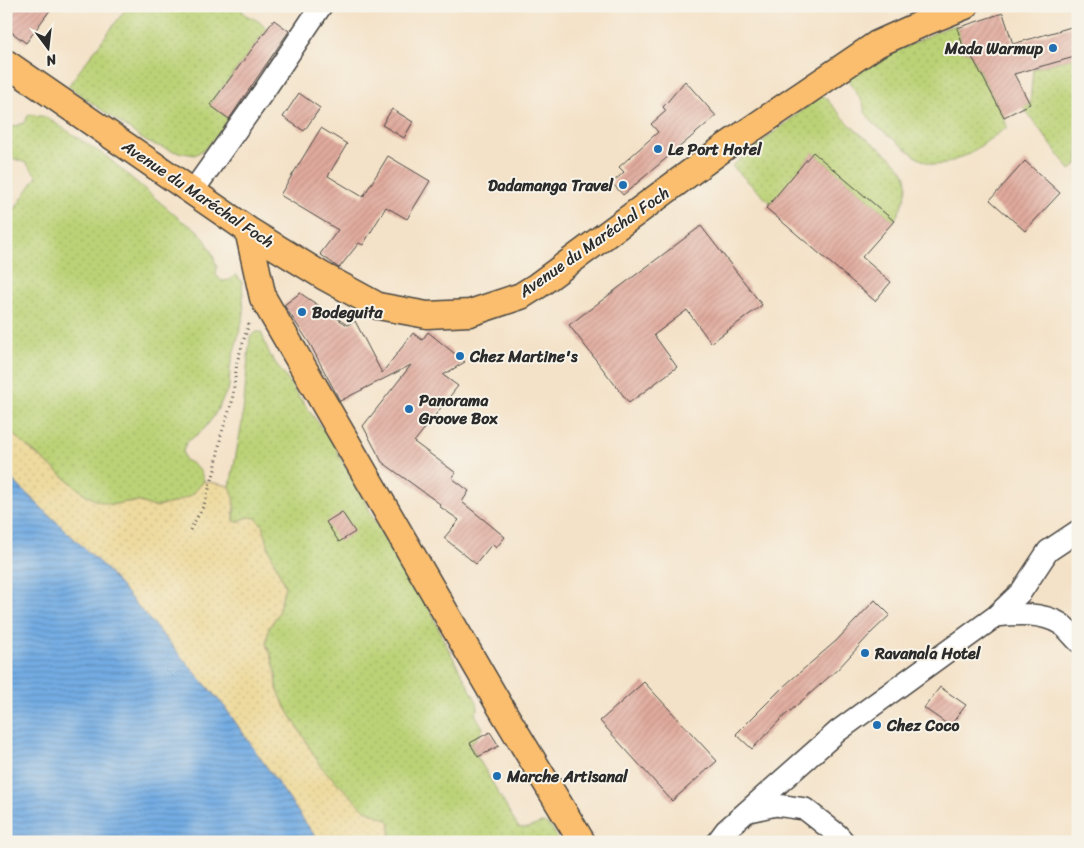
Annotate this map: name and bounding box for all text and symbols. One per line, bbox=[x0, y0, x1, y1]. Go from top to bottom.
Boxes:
north arrow bbox=[22, 22, 72, 72]
place label: Mada Warmup bbox=[944, 34, 1044, 63]
marker: Mada Warmup bbox=[1047, 42, 1059, 54]
text: N bbox=[43, 46, 60, 73]
street label: Avenue du Maréchal Foch bbox=[115, 131, 280, 256]
place label: Le Port Hotel bbox=[668, 135, 763, 164]
marker: Le Port Hotel bbox=[652, 143, 664, 155]
place label: Dadamanga Travel bbox=[488, 171, 614, 200]
street label: Avenue du Maréchal Foch bbox=[512, 179, 675, 306]
marker: Dadamanga Travel bbox=[617, 179, 629, 191]
place label: Bodeguita bbox=[312, 298, 383, 327]
marker: Bodeguita bbox=[296, 306, 308, 318]
place label: Chez Martine's bbox=[469, 342, 578, 371]
marker: Chez Martine's bbox=[454, 350, 466, 362]
place label: Panorama Groove Box bbox=[418, 386, 498, 433]
marker: Panorama Groove Box bbox=[403, 403, 415, 415]
place label: Ravanala Hotel bbox=[874, 639, 982, 668]
marker: Ravanala Hotel bbox=[859, 647, 871, 659]
place label: Chez Coco bbox=[886, 711, 959, 740]
marker: Chez Coco bbox=[871, 719, 883, 731]
place label: Marche Artisanal bbox=[506, 762, 629, 791]
marker: Marche Artisanal bbox=[491, 770, 503, 782]

